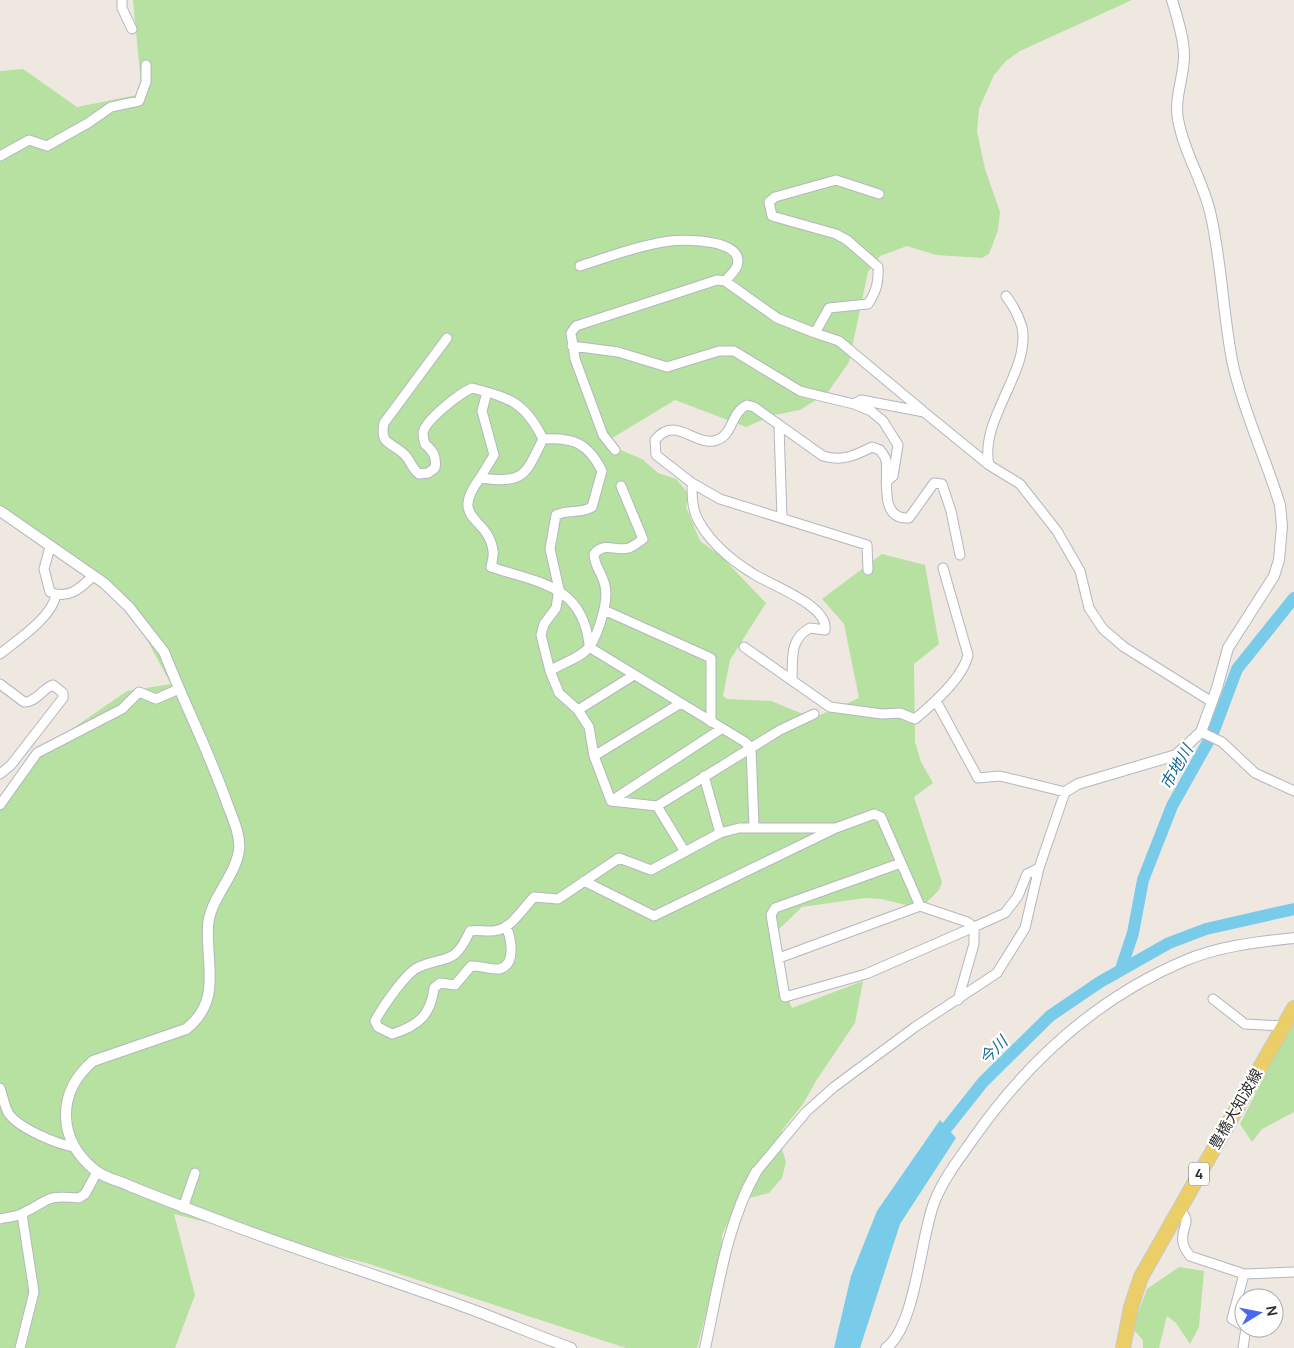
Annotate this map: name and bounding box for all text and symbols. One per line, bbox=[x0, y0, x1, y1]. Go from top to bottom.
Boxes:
water label: 市地川 bbox=[1154, 739, 1199, 793]
water label: 今川 bbox=[974, 1029, 1014, 1069]
street label: 豊橋大知波線 bbox=[1204, 1065, 1267, 1153]
road number: 4 bbox=[1189, 1162, 1209, 1186]
north arrow bbox=[1234, 1288, 1284, 1338]
text: N bbox=[1262, 1304, 1283, 1317]

